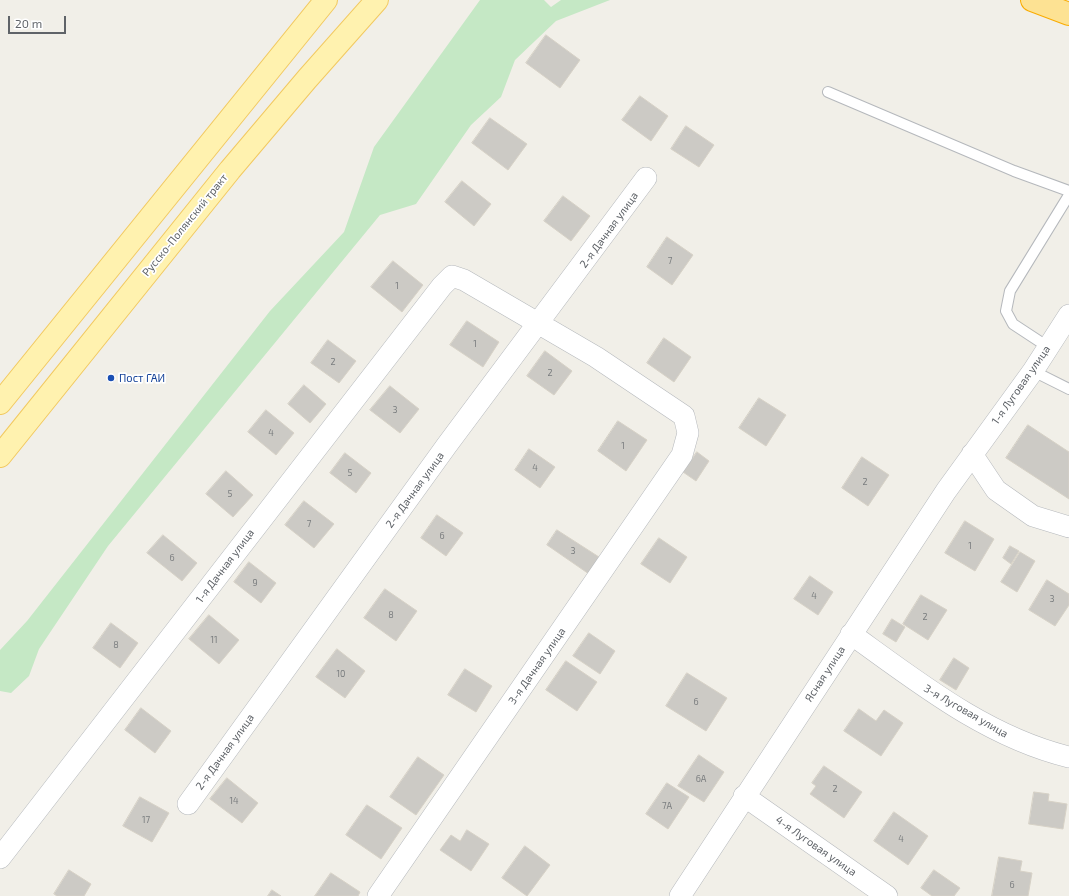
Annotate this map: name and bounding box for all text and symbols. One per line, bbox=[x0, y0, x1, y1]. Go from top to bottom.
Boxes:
scale bar bbox=[10, 8, 68, 34]
text: 20 m bbox=[15, 16, 42, 30]
street label: Русско-Полянский тракт bbox=[140, 171, 230, 279]
street label: 2-я Дачная улица bbox=[577, 189, 641, 271]
house number: 7 bbox=[668, 256, 672, 266]
house number: 1 bbox=[395, 281, 399, 291]
house number: 1 bbox=[473, 339, 477, 349]
street label: 1-я Луговая улица bbox=[989, 343, 1053, 427]
house number: 2 bbox=[330, 357, 336, 367]
house number: 2 bbox=[547, 368, 553, 378]
place label: Пост ГАИ bbox=[119, 371, 165, 385]
marker: Пост ГАИ bbox=[106, 373, 116, 383]
house number: 3 bbox=[392, 405, 398, 415]
house number: 4 bbox=[268, 428, 274, 438]
house number: 1 bbox=[621, 441, 625, 451]
street label: 2-я Дачная улица bbox=[383, 449, 447, 531]
house number: 4 bbox=[532, 463, 538, 473]
house number: 5 bbox=[348, 468, 352, 478]
house number: 2 bbox=[862, 477, 868, 487]
house number: 5 bbox=[228, 489, 232, 499]
house number: 7 bbox=[307, 519, 311, 529]
street label: 1-я Дачная улица bbox=[193, 527, 257, 605]
house number: 6 bbox=[439, 531, 445, 541]
house number: 1 bbox=[968, 541, 972, 551]
house number: 3 bbox=[570, 546, 576, 556]
house number: 6 bbox=[169, 553, 175, 563]
house number: 9 bbox=[252, 578, 258, 588]
house number: 4 bbox=[811, 591, 817, 601]
house number: 3 bbox=[1049, 594, 1055, 604]
house number: 8 bbox=[388, 610, 394, 620]
house number: 2 bbox=[922, 612, 928, 622]
street label: 3-я Дачная улица bbox=[506, 625, 568, 707]
house number: 11 bbox=[210, 635, 218, 645]
house number: 8 bbox=[113, 640, 119, 650]
street label: Ясная улица bbox=[802, 644, 848, 704]
house number: 10 bbox=[336, 669, 346, 679]
street label: 3-я Луговая улица bbox=[922, 682, 1010, 740]
house number: 6 bbox=[693, 697, 699, 707]
street label: 2-я Дачная улица bbox=[193, 711, 257, 793]
house number: 6А bbox=[696, 774, 706, 784]
house number: 2 bbox=[832, 784, 838, 794]
house number: 14 bbox=[229, 796, 239, 806]
house number: 7А bbox=[662, 801, 672, 811]
street label: 4-я Луговая улица bbox=[773, 813, 859, 879]
house number: 17 bbox=[142, 815, 150, 825]
house number: 4 bbox=[898, 834, 904, 844]
house number: 6 bbox=[1009, 880, 1015, 890]

